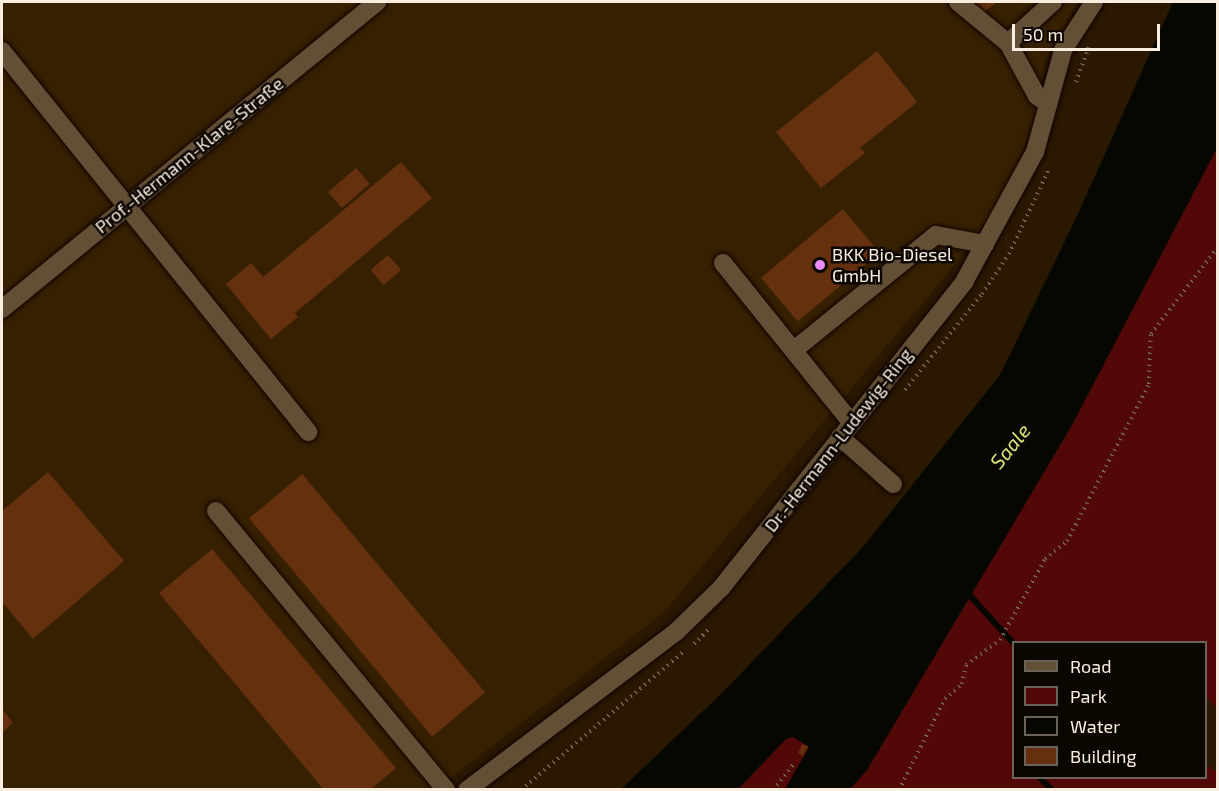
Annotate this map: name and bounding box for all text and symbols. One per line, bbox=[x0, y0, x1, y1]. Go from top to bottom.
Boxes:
scale bar bbox=[1015, 12, 1164, 50]
text: 50 m bbox=[1023, 23, 1063, 45]
street label: Prof.-Hermann-Klare-Straße bbox=[91, 72, 287, 238]
place label: BKK Bio-Diesel GmbH bbox=[832, 244, 953, 286]
marker: BKK Bio-Diesel GmbH bbox=[813, 258, 827, 272]
street label: Dr.-Hermann-Ludewig-Ring bbox=[760, 344, 916, 536]
water label: Saale bbox=[985, 419, 1035, 473]
legend bbox=[1012, 641, 1207, 779]
text: Road bbox=[1070, 655, 1111, 677]
text: Park bbox=[1070, 685, 1107, 707]
text: Water bbox=[1070, 715, 1120, 737]
text: Building bbox=[1070, 745, 1137, 767]

